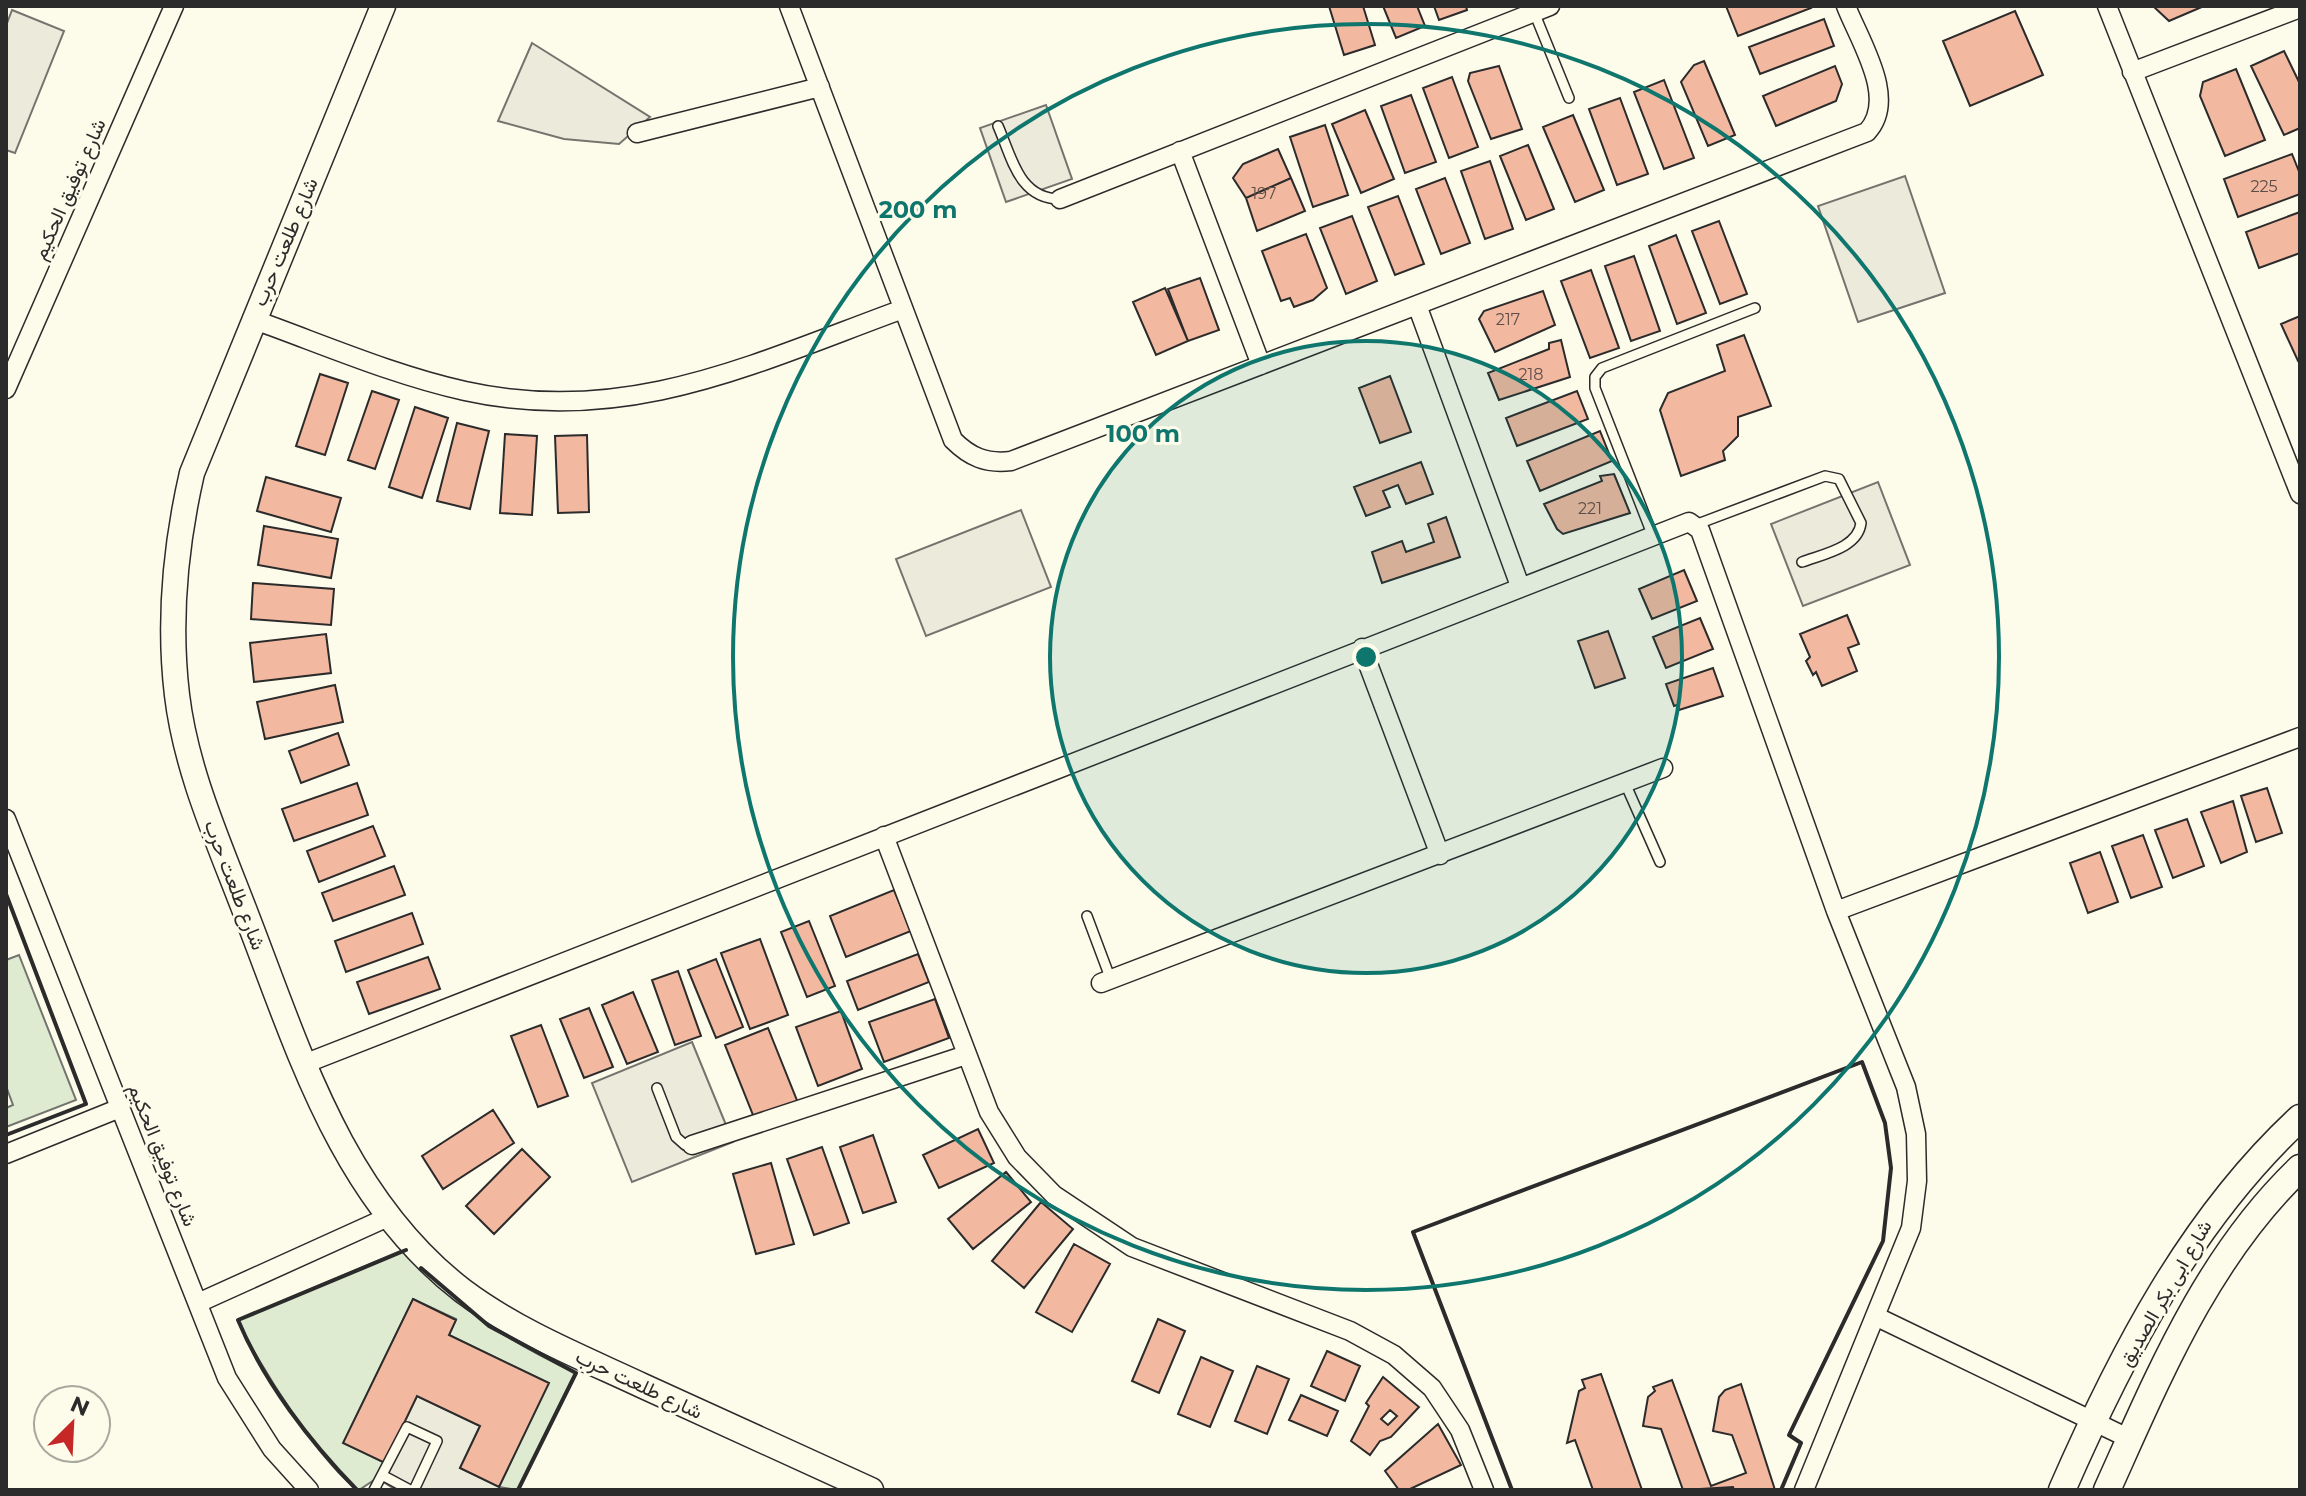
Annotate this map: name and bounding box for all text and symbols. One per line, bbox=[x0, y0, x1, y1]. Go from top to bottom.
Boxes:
street label: شارع توفيق الحكيم bbox=[27, 115, 113, 264]
street label: شارع طلعت حرب bbox=[247, 174, 325, 311]
house number: 225 bbox=[2250, 177, 2278, 196]
house number: 197 bbox=[1252, 184, 1276, 203]
text: 200 m bbox=[879, 195, 957, 224]
house number: 217 bbox=[1496, 310, 1520, 329]
house number: 218 bbox=[1518, 365, 1544, 384]
text: 100 m bbox=[1106, 419, 1180, 448]
house number: 221 bbox=[1578, 499, 1602, 518]
centre of rings bbox=[1352, 643, 1380, 671]
street label: شارع طلعت حرب bbox=[197, 817, 271, 954]
street label: شارع توفيق الحكيم bbox=[122, 1080, 203, 1231]
street label: شارع ابى بكر الصديق bbox=[2113, 1216, 2218, 1371]
street label: شارع طلعت حرب bbox=[571, 1344, 706, 1426]
north arrow bbox=[32, 1384, 112, 1464]
text: N bbox=[66, 1390, 94, 1422]

